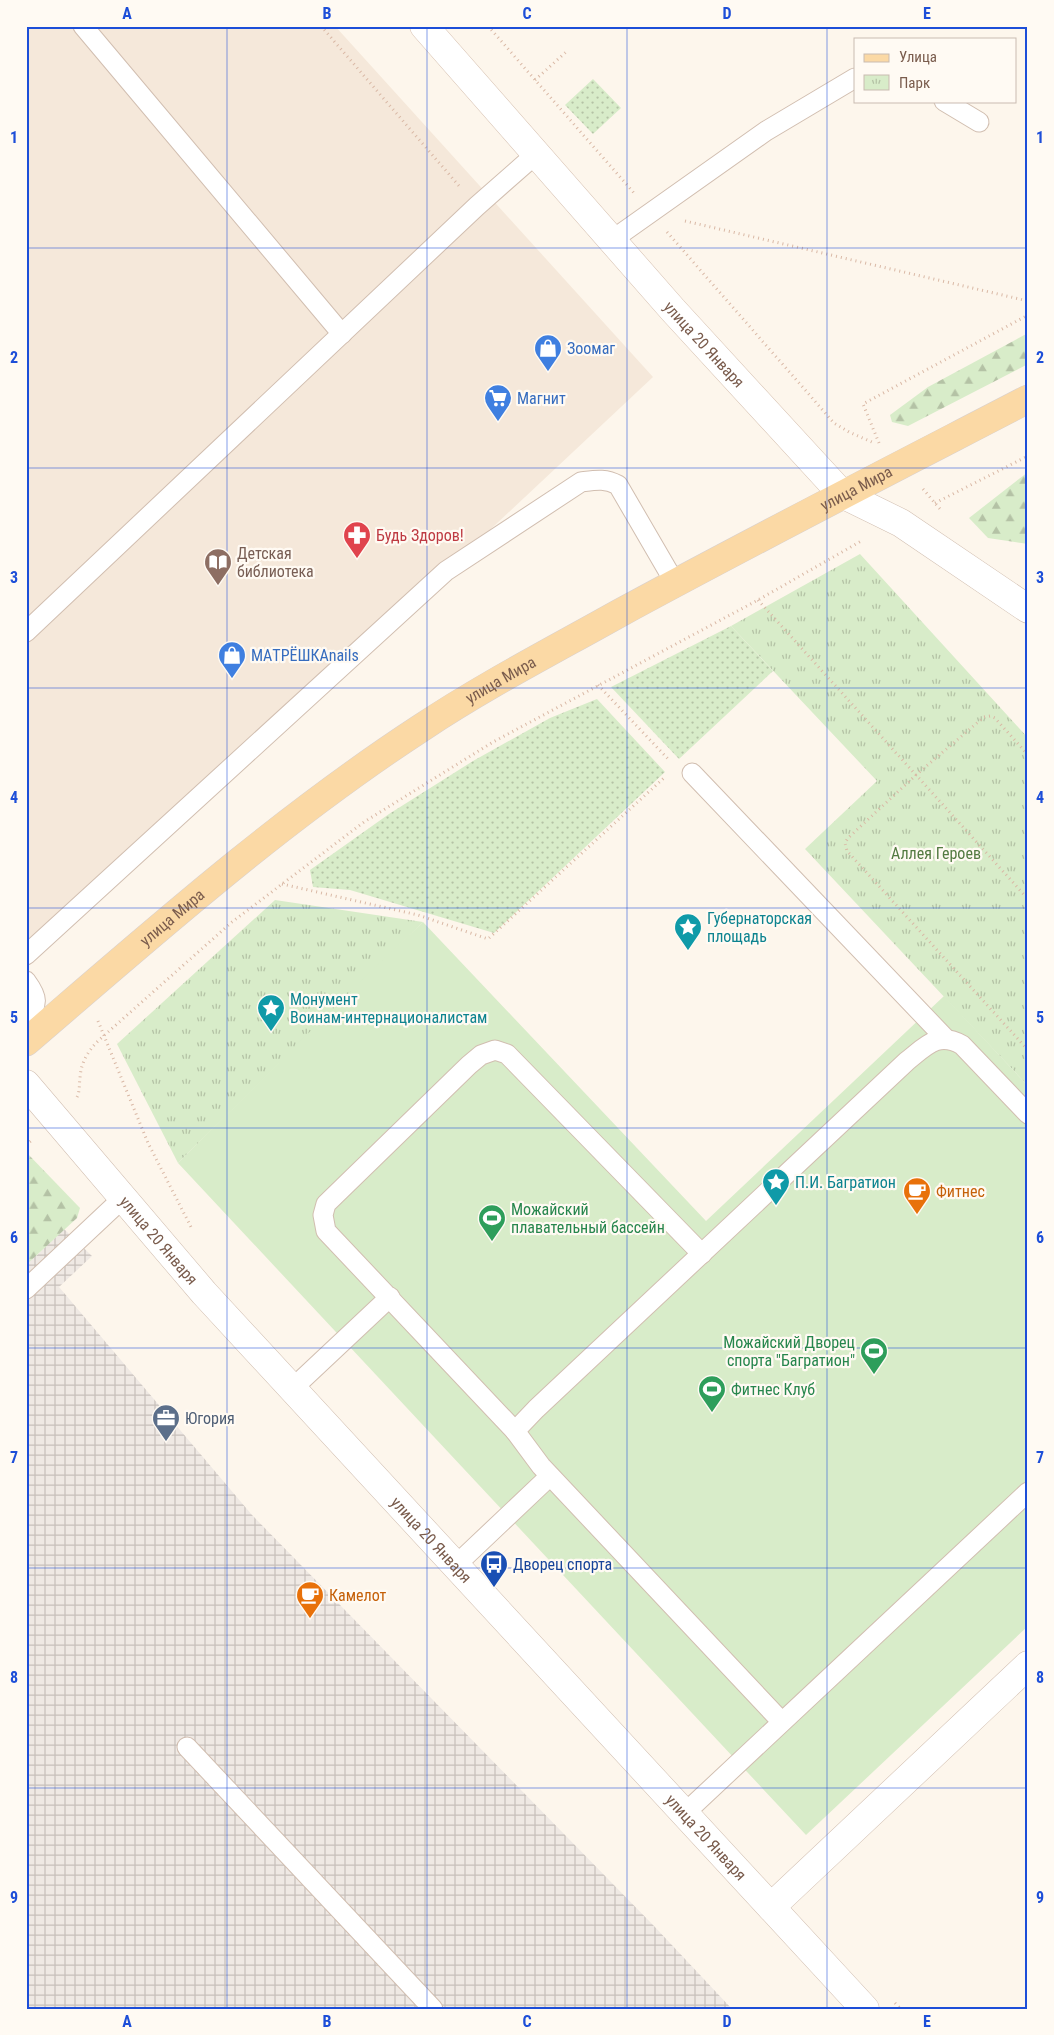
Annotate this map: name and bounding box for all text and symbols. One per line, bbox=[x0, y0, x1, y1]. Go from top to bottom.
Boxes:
text: A bbox=[122, 4, 132, 23]
text: B bbox=[323, 4, 332, 23]
text: C bbox=[522, 4, 532, 23]
text: D bbox=[722, 4, 732, 23]
text: E bbox=[923, 4, 931, 23]
legend bbox=[854, 38, 1016, 102]
text: Улица bbox=[899, 48, 937, 66]
text: Парк bbox=[899, 74, 930, 92]
text: 1 bbox=[10, 128, 18, 147]
text: 1 bbox=[1036, 128, 1044, 147]
street label: улица 20 Января bbox=[660, 297, 749, 391]
shop icon: Зоомаг bbox=[533, 333, 563, 372]
place label: Зоомаг bbox=[567, 339, 615, 358]
text: 2 bbox=[10, 348, 18, 367]
text: 2 bbox=[1036, 348, 1044, 367]
supermarket icon: Магнит bbox=[483, 383, 513, 422]
place label: Магнит bbox=[517, 389, 566, 408]
street label: улица Мира bbox=[817, 462, 895, 514]
pharmacy icon: Будь Здоров! bbox=[342, 520, 372, 559]
place label: Будь Здоров! bbox=[376, 526, 464, 545]
place label: Детская библиотека bbox=[237, 544, 314, 581]
library icon: Детская библиотека bbox=[203, 547, 233, 586]
text: 3 bbox=[10, 568, 18, 587]
text: 3 bbox=[1036, 568, 1044, 587]
shop icon: МAТРЁШКАnails bbox=[217, 640, 247, 679]
place label: МAТРЁШКАnails bbox=[251, 646, 359, 665]
street label: улица Мира bbox=[462, 652, 539, 707]
text: 4 bbox=[10, 788, 18, 807]
text: 4 bbox=[1036, 788, 1044, 807]
park label: Аллея Героев bbox=[891, 844, 981, 863]
street label: улица Мира bbox=[136, 885, 208, 950]
place label: Губернаторская площадь bbox=[707, 909, 812, 946]
place icon: Губернаторская площадь bbox=[673, 912, 703, 951]
place label: Монумент Воинам-интернационалистам bbox=[290, 990, 487, 1027]
place icon: Монумент Воинам-интернационалистам bbox=[256, 993, 286, 1032]
text: 5 bbox=[10, 1008, 18, 1027]
text: 5 bbox=[1036, 1008, 1044, 1027]
place icon: П.И. Багратион bbox=[761, 1167, 791, 1206]
place label: П.И. Багратион bbox=[795, 1173, 896, 1192]
cafe icon: Фитнес bbox=[902, 1176, 932, 1215]
place label: Фитнес bbox=[936, 1182, 985, 1201]
street label: улица 20 Января bbox=[116, 1192, 202, 1288]
place label: Можайский плавательный бассейн bbox=[511, 1200, 665, 1237]
sports icon: Можайский плавательный бассейн bbox=[477, 1203, 507, 1242]
text: 6 bbox=[10, 1228, 18, 1247]
text: 6 bbox=[1036, 1228, 1044, 1247]
place label: Можайский Дворец спорта "Багратион" bbox=[723, 1333, 855, 1370]
sports icon: Можайский Дворец спорта "Багратион" bbox=[859, 1336, 889, 1375]
sports icon: Фитнес Клуб bbox=[697, 1374, 727, 1413]
place label: Фитнес Клуб bbox=[731, 1380, 815, 1399]
office icon: Югория bbox=[151, 1403, 181, 1442]
place label: Югория bbox=[185, 1409, 235, 1428]
text: 7 bbox=[10, 1448, 18, 1467]
text: 7 bbox=[1036, 1448, 1044, 1467]
street label: улица 20 Января bbox=[387, 1492, 476, 1586]
bus stop icon: Дворец спорта bbox=[479, 1549, 509, 1588]
place label: Дворец спорта bbox=[513, 1555, 612, 1574]
cafe icon: Камелот bbox=[295, 1580, 325, 1619]
place label: Камелот bbox=[329, 1586, 386, 1605]
text: 8 bbox=[10, 1668, 18, 1687]
text: 8 bbox=[1036, 1668, 1044, 1687]
street label: улица 20 Января bbox=[662, 1790, 751, 1884]
text: 9 bbox=[10, 1888, 18, 1907]
text: 9 bbox=[1036, 1888, 1044, 1907]
text: A bbox=[122, 2012, 132, 2031]
text: B bbox=[323, 2012, 332, 2031]
text: C bbox=[522, 2012, 532, 2031]
text: D bbox=[722, 2012, 732, 2031]
text: E bbox=[923, 2012, 931, 2031]

